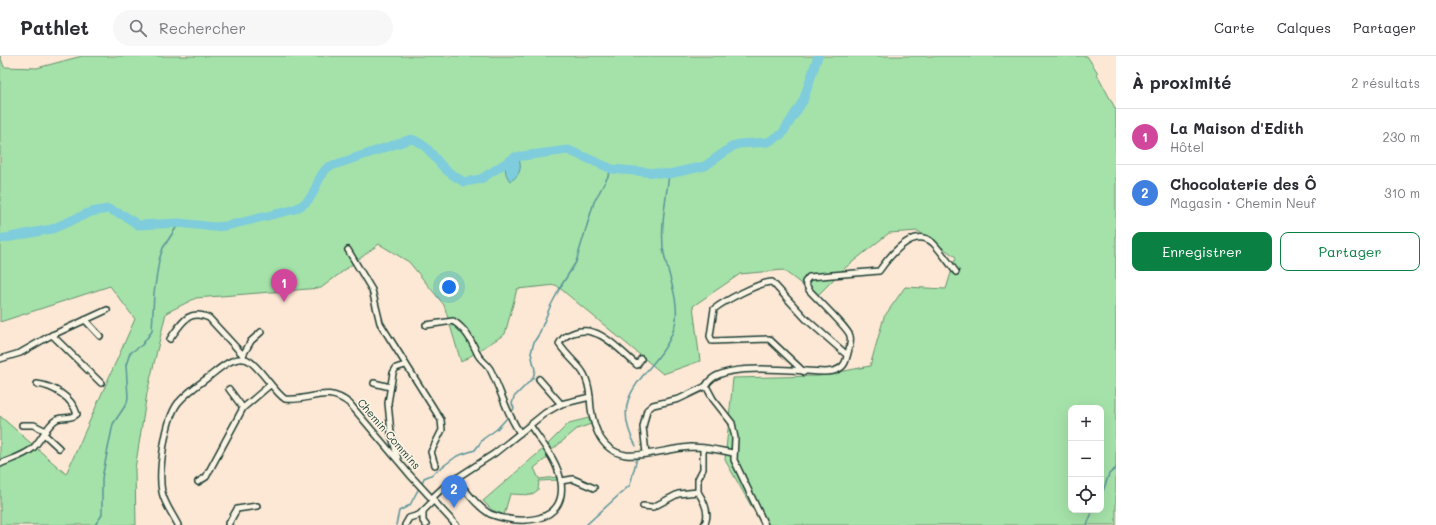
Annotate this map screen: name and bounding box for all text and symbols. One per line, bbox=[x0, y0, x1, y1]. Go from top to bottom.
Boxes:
search box bbox=[113, 10, 393, 46]
text: Pathlet bbox=[20, 15, 89, 40]
icon: search bbox=[127, 17, 149, 39]
text: Rechercher bbox=[159, 18, 246, 38]
text: Carte bbox=[1214, 18, 1255, 37]
text: Calques bbox=[1277, 18, 1331, 37]
text: Partager bbox=[1353, 18, 1416, 37]
text: À proximité bbox=[1132, 71, 1231, 93]
text: 2 résultats bbox=[1351, 74, 1420, 91]
text: La Maison d'Edith bbox=[1170, 118, 1303, 138]
text: 1 bbox=[1142, 128, 1148, 145]
text: 230 m bbox=[1383, 128, 1420, 145]
text: Hôtel bbox=[1170, 138, 1204, 155]
text: Chocolaterie des Ô bbox=[1170, 174, 1317, 194]
text: 2 bbox=[1141, 184, 1149, 201]
text: 310 m bbox=[1384, 184, 1420, 201]
text: Magasin · Chemin Neuf bbox=[1170, 194, 1316, 211]
button: Enregistrer bbox=[1132, 232, 1272, 271]
button: Partager bbox=[1280, 232, 1420, 271]
pin: 1 bbox=[271, 269, 297, 302]
your location bbox=[439, 277, 459, 297]
street label: Chemin Commins bbox=[354, 395, 424, 472]
map controls bbox=[1068, 405, 1104, 513]
button: + bbox=[1068, 405, 1104, 441]
button: − bbox=[1068, 441, 1104, 477]
pin: 2 bbox=[441, 475, 467, 508]
button: locate bbox=[1068, 477, 1104, 513]

